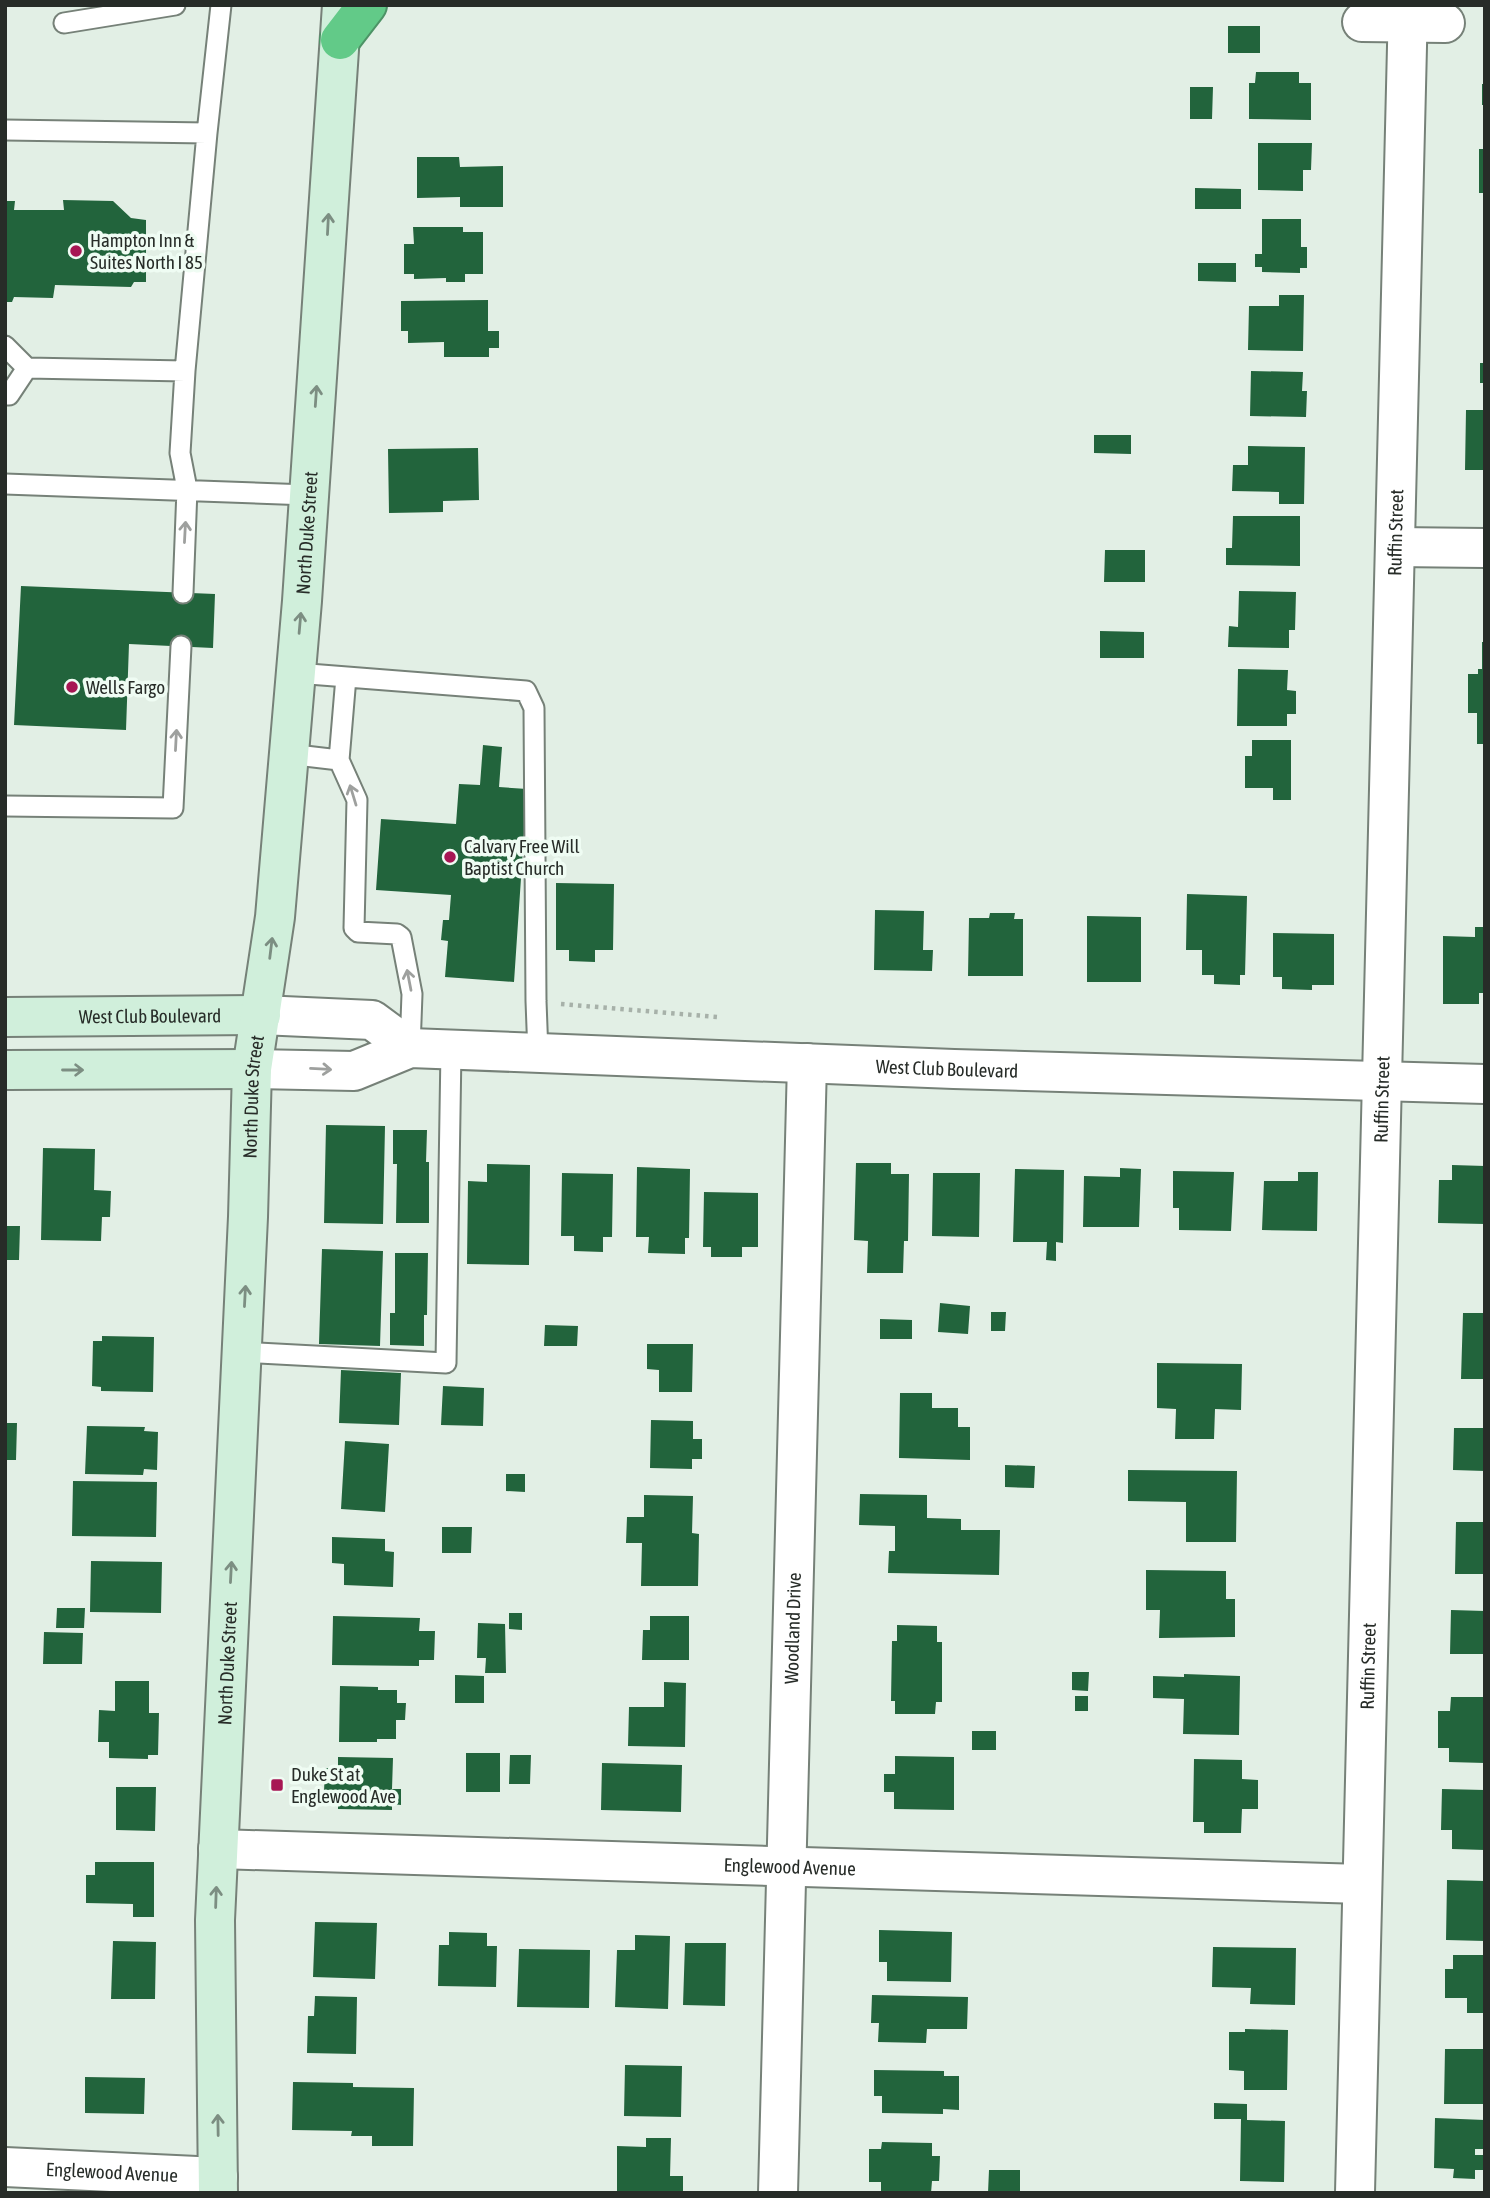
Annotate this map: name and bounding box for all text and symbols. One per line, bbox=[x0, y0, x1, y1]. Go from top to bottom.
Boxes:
one-way arrow bbox=[322, 213, 335, 236]
place label: Hampton Inn & Suites North I 85 bbox=[90, 229, 203, 273]
marker: Hampton Inn & Suites North I 85 bbox=[68, 243, 84, 259]
one-way arrow bbox=[310, 386, 323, 408]
street label: North Duke Street bbox=[291, 470, 322, 595]
street label: Ruffin Street bbox=[1383, 489, 1407, 576]
one-way arrow bbox=[179, 521, 192, 544]
one-way arrow bbox=[294, 613, 307, 635]
place label: Wells Fargo bbox=[86, 676, 165, 698]
marker: Wells Fargo bbox=[64, 679, 80, 695]
one-way arrow bbox=[170, 729, 183, 751]
one-way arrow bbox=[346, 785, 359, 807]
place label: Calvary Free Will Baptist Church bbox=[464, 835, 580, 879]
marker: Calvary Free Will Baptist Church bbox=[442, 849, 458, 865]
one-way arrow bbox=[264, 937, 277, 959]
one-way arrow bbox=[402, 969, 415, 992]
street label: West Club Boulevard bbox=[79, 1004, 221, 1027]
street label: North Duke Street bbox=[239, 1034, 268, 1159]
street label: West Club Boulevard bbox=[875, 1055, 1019, 1082]
street label: Ruffin Street bbox=[1369, 1056, 1394, 1143]
one-way arrow bbox=[62, 1063, 85, 1076]
one-way arrow bbox=[309, 1063, 332, 1076]
one-way arrow bbox=[238, 1284, 251, 1307]
one-way arrow bbox=[225, 1561, 238, 1584]
street label: Woodland Drive bbox=[780, 1572, 805, 1684]
street label: North Duke Street bbox=[213, 1601, 241, 1726]
street label: Ruffin Street bbox=[1356, 1622, 1380, 1710]
place label: Duke St at Englewood Ave bbox=[291, 1763, 396, 1807]
marker: Duke St at Englewood Ave bbox=[269, 1777, 285, 1793]
street label: Englewood Avenue bbox=[723, 1853, 856, 1880]
one-way arrow bbox=[210, 1886, 223, 1909]
one-way arrow bbox=[211, 2113, 225, 2136]
street label: Englewood Avenue bbox=[45, 2158, 178, 2186]

